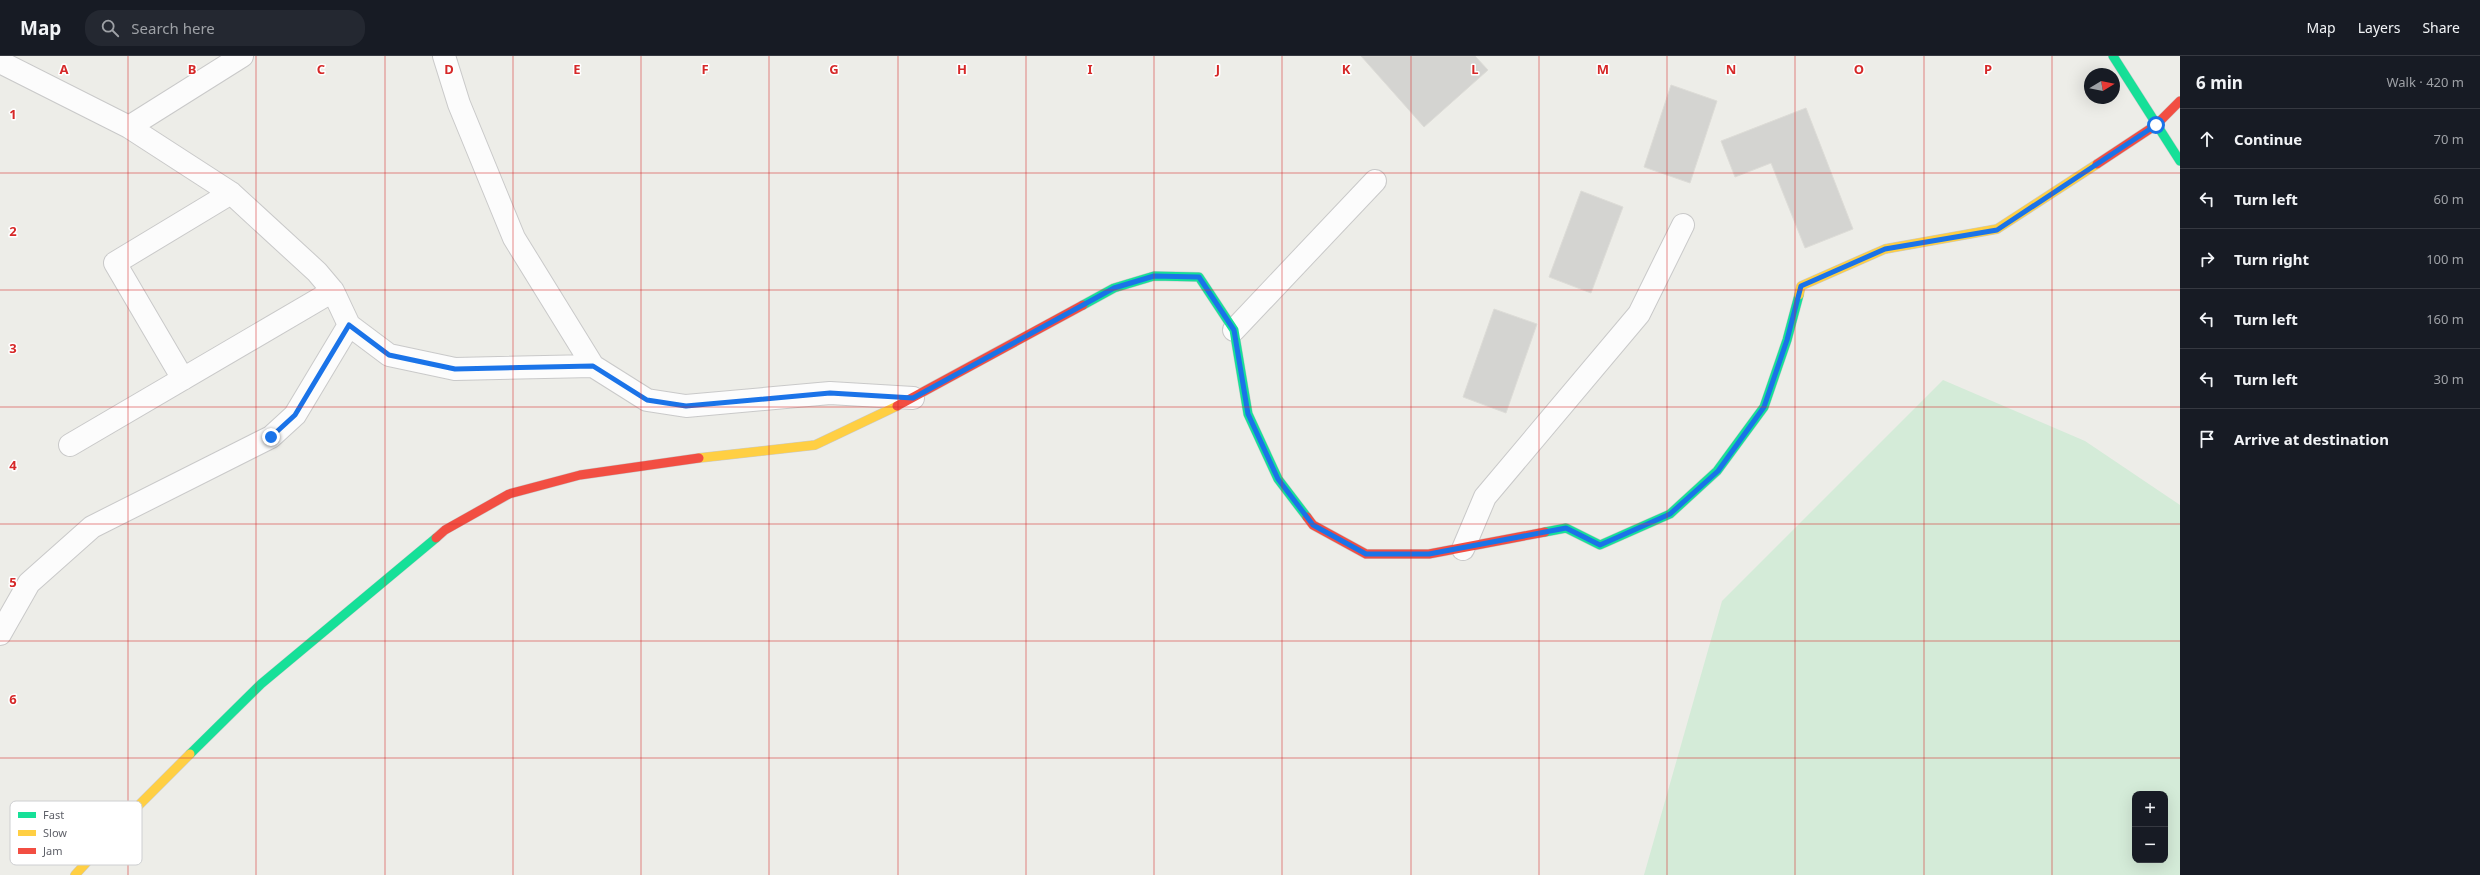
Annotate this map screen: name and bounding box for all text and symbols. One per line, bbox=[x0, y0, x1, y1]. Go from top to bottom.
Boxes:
search box bbox=[85, 10, 365, 46]
text: Map bbox=[20, 15, 61, 41]
icon: search bbox=[99, 17, 121, 39]
text: Search here bbox=[131, 18, 215, 38]
text: Map bbox=[2307, 18, 2336, 37]
text: Layers bbox=[2358, 18, 2400, 37]
text: Share bbox=[2422, 18, 2460, 37]
text: A bbox=[60, 60, 69, 78]
text: B bbox=[188, 60, 196, 78]
text: C bbox=[317, 60, 325, 78]
text: D bbox=[444, 60, 454, 78]
text: E bbox=[573, 60, 581, 78]
text: F bbox=[701, 60, 709, 78]
text: G bbox=[829, 60, 839, 78]
text: H bbox=[957, 60, 967, 78]
text: I bbox=[1087, 60, 1093, 78]
text: J bbox=[1215, 60, 1220, 78]
text: K bbox=[1342, 60, 1351, 78]
text: L bbox=[1471, 60, 1479, 78]
text: M bbox=[1597, 60, 1609, 78]
text: N bbox=[1726, 60, 1736, 78]
text: O bbox=[1854, 60, 1864, 78]
text: P bbox=[1984, 60, 1992, 78]
north arrow bbox=[2084, 68, 2120, 104]
text: 6 min bbox=[2196, 71, 2243, 94]
text: Walk · 420 m bbox=[2386, 73, 2464, 91]
text: 1 bbox=[9, 105, 17, 123]
route start bbox=[2147, 116, 2165, 134]
icon: ahead bbox=[2196, 128, 2218, 150]
text: Continue bbox=[2234, 129, 2302, 149]
text: 70 m bbox=[2434, 130, 2464, 148]
icon: left bbox=[2196, 188, 2218, 210]
text: Turn left bbox=[2234, 189, 2298, 209]
text: 60 m bbox=[2434, 190, 2464, 208]
text: 2 bbox=[9, 222, 17, 240]
icon: right bbox=[2196, 248, 2218, 270]
text: Turn right bbox=[2234, 249, 2309, 269]
text: 100 m bbox=[2426, 250, 2464, 268]
icon: left bbox=[2196, 308, 2218, 330]
text: Turn left bbox=[2234, 309, 2298, 329]
text: 160 m bbox=[2426, 310, 2464, 328]
text: 3 bbox=[9, 339, 17, 357]
icon: left bbox=[2196, 368, 2218, 390]
text: Turn left bbox=[2234, 369, 2298, 389]
text: 30 m bbox=[2434, 370, 2464, 388]
route end bbox=[262, 428, 280, 446]
icon: arrive bbox=[2196, 428, 2218, 450]
text: Arrive at destination bbox=[2234, 429, 2389, 449]
text: 4 bbox=[9, 456, 17, 474]
text: 5 bbox=[9, 573, 17, 591]
text: 6 bbox=[9, 690, 17, 708]
map controls bbox=[2132, 791, 2168, 863]
button: + bbox=[2132, 791, 2168, 827]
legend bbox=[10, 801, 142, 865]
text: Fast bbox=[43, 807, 64, 822]
text: Slow bbox=[43, 825, 67, 840]
button: − bbox=[2132, 827, 2168, 863]
text: Jam bbox=[42, 843, 62, 858]

